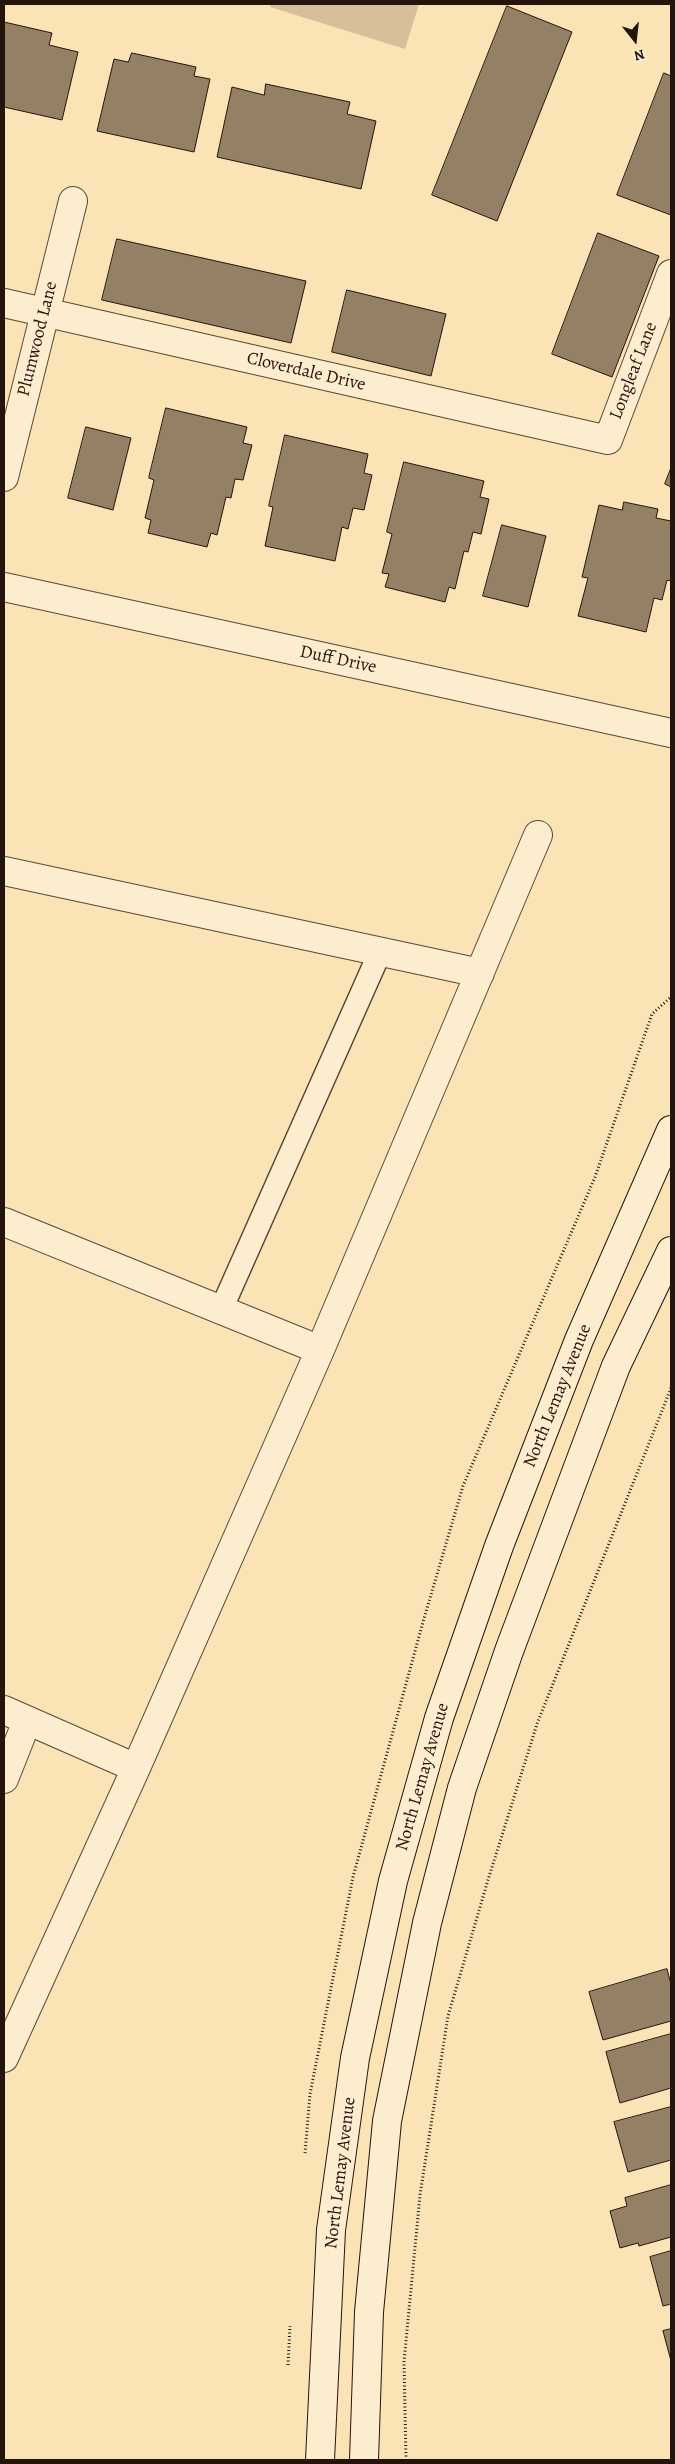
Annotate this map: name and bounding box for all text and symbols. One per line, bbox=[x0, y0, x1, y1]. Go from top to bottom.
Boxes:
north arrow bbox=[610, 15, 660, 65]
text: N bbox=[632, 44, 647, 65]
street label: Plumwood Lane bbox=[13, 279, 63, 399]
street label: Longleaf Lane bbox=[606, 319, 662, 423]
street label: Cloverdale Drive bbox=[244, 348, 368, 396]
street label: Duff Drive bbox=[298, 641, 378, 679]
street label: North Lemay Avenue bbox=[519, 1321, 597, 1471]
street label: North Lemay Avenue bbox=[392, 1701, 454, 1853]
street label: North Lemay Avenue bbox=[321, 2096, 361, 2250]

